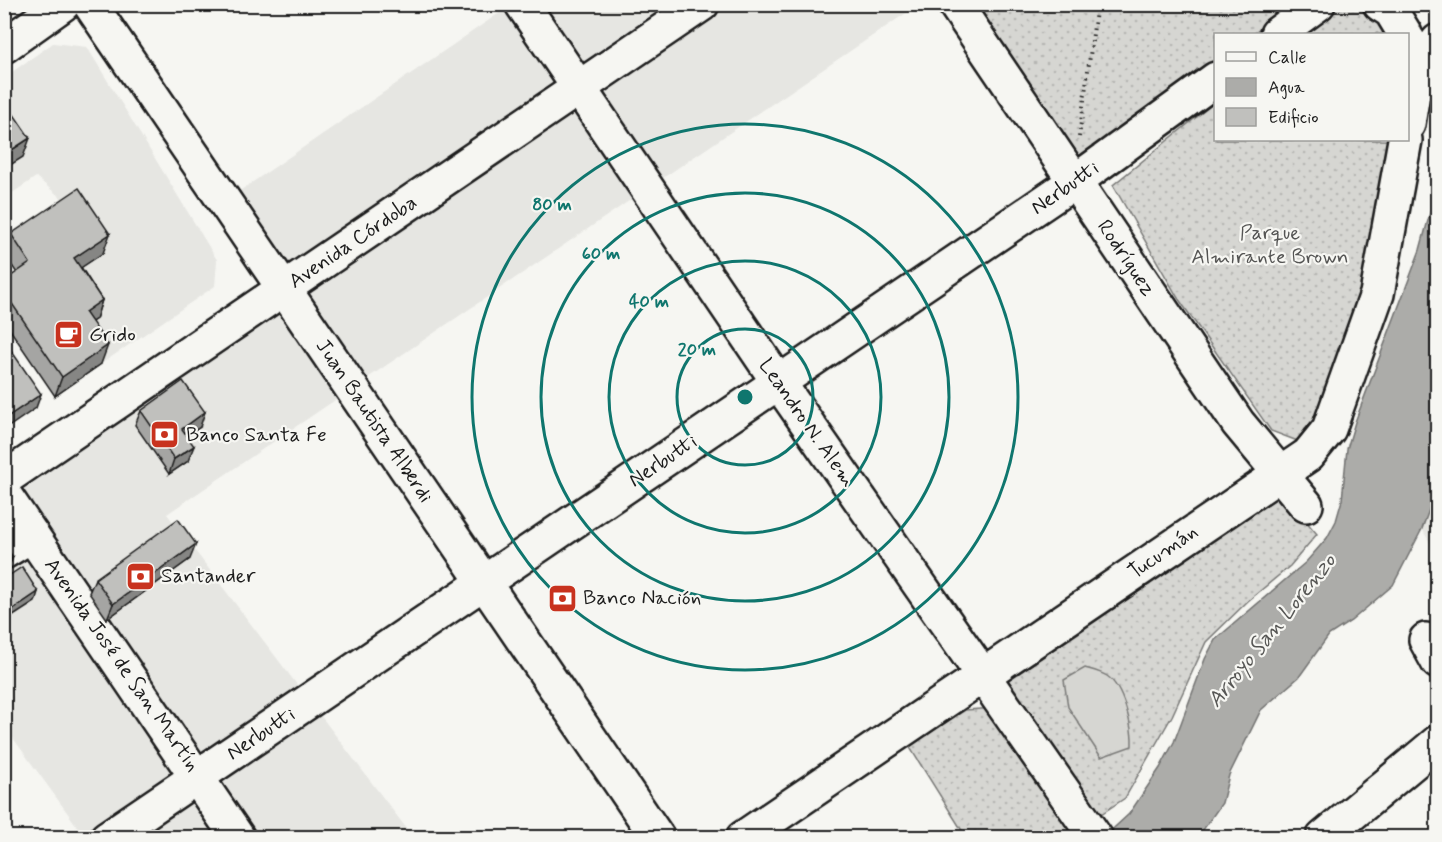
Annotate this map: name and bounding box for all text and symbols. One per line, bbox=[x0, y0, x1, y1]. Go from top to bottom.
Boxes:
legend bbox=[1214, 33, 1409, 141]
text: Calle bbox=[1268, 46, 1307, 70]
text: Agua bbox=[1268, 76, 1305, 100]
text: Edificio bbox=[1268, 106, 1319, 130]
street label: Nerbutti bbox=[1025, 154, 1105, 222]
street label: Avenida Córdoba bbox=[283, 189, 423, 295]
text: 80 m bbox=[532, 193, 572, 217]
street label: Rodríguez bbox=[1090, 214, 1162, 302]
park label: Parque Almirante Brown bbox=[1191, 219, 1349, 271]
text: 60 m bbox=[582, 242, 620, 266]
text: 40 m bbox=[629, 290, 669, 314]
cafe icon: Grido bbox=[52, 319, 84, 351]
place label: Grido bbox=[89, 321, 136, 349]
street label: Juan Bautista Alberdi bbox=[309, 334, 439, 509]
text: 20 m bbox=[678, 338, 716, 362]
street label: Leandro N. Alem bbox=[752, 353, 862, 493]
centre of rings bbox=[735, 387, 755, 407]
bank icon: Banco Santa Fe bbox=[149, 419, 181, 451]
place label: Banco Santa Fe bbox=[186, 421, 327, 449]
street label: Nerbutti bbox=[623, 428, 703, 494]
street label: Tucumán bbox=[1123, 518, 1203, 586]
water label: Arroyo San Lorenzo bbox=[1201, 548, 1343, 714]
street label: Avenida José de San Martín bbox=[37, 553, 207, 777]
bank icon: Santander bbox=[124, 560, 156, 592]
place label: Santander bbox=[161, 562, 256, 590]
bank icon: Banco Nación bbox=[546, 582, 578, 614]
place label: Banco Nación bbox=[583, 584, 701, 612]
street label: Nerbutti bbox=[221, 701, 301, 767]

